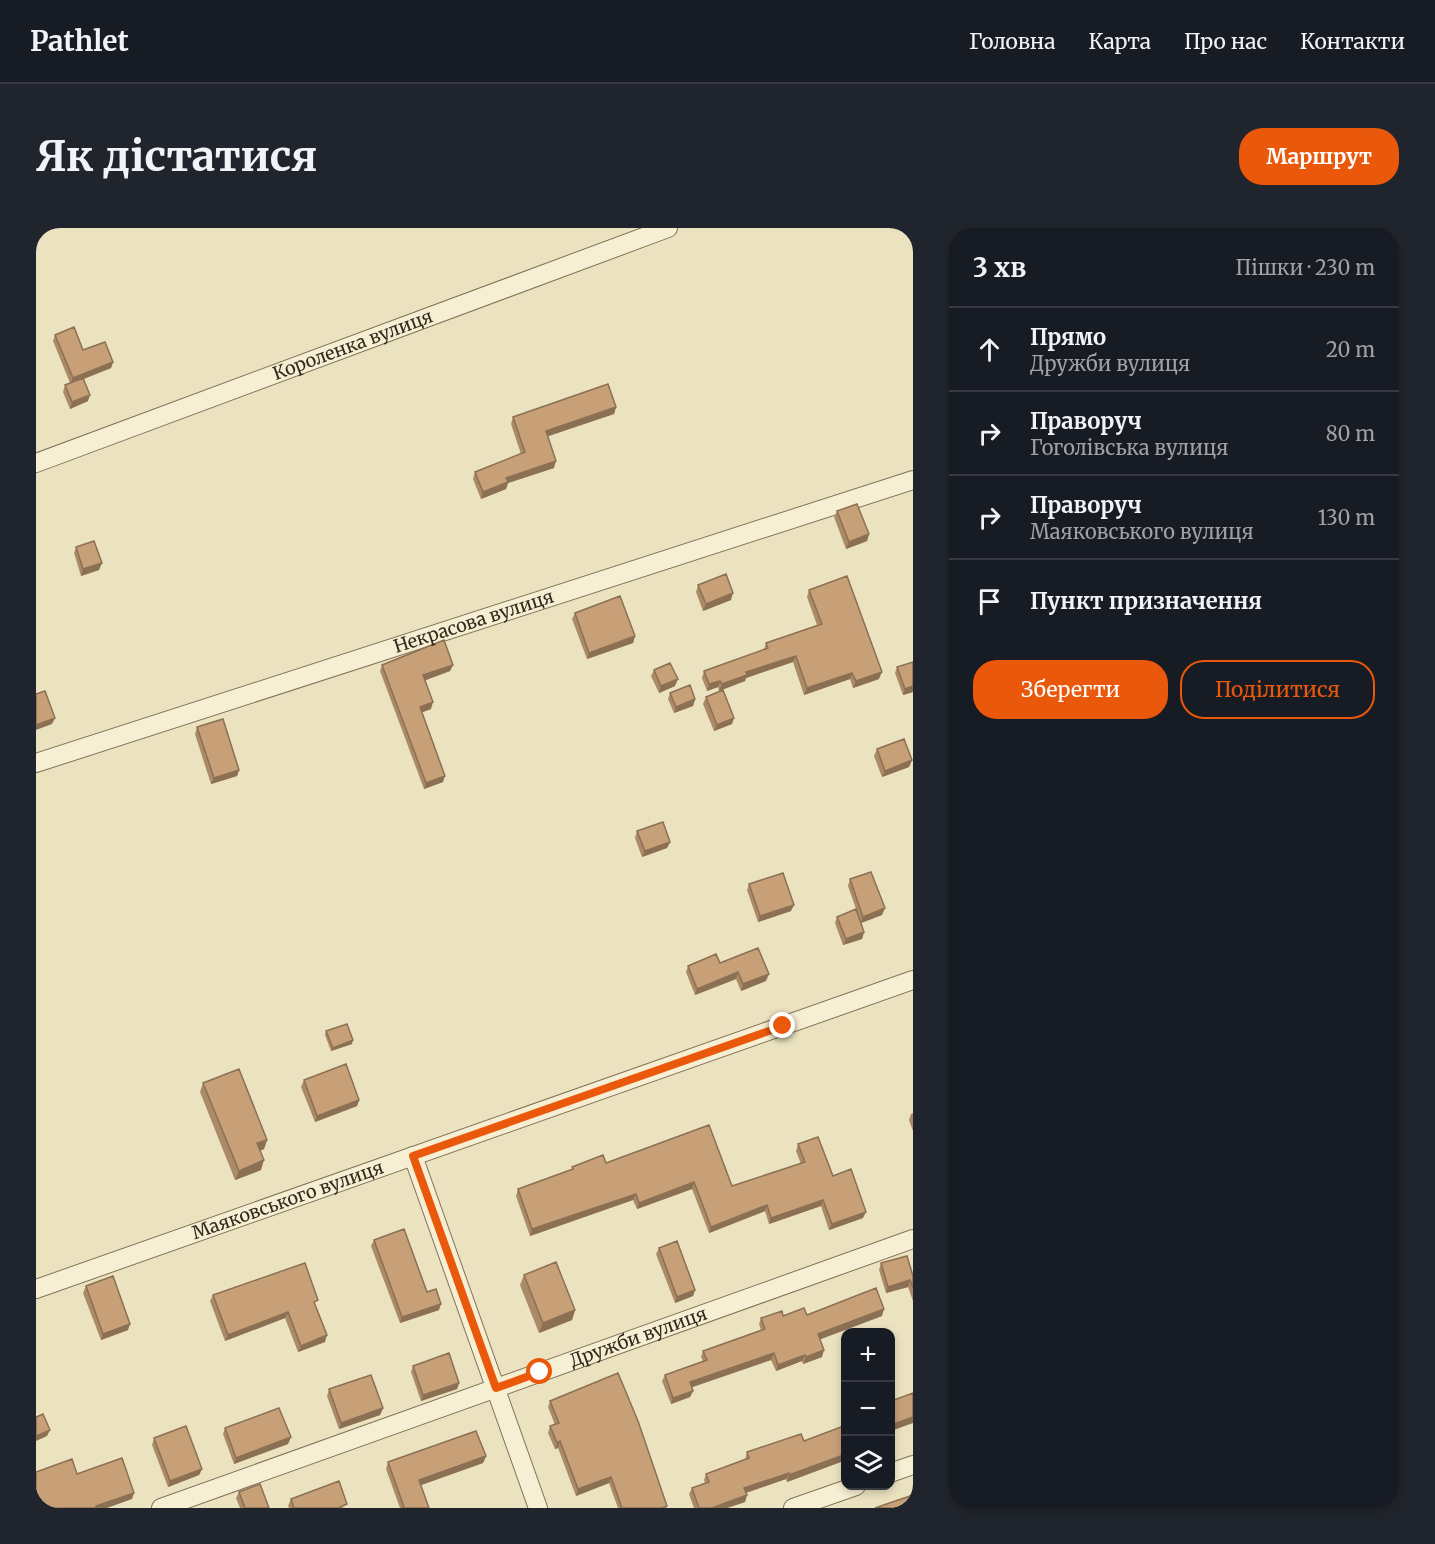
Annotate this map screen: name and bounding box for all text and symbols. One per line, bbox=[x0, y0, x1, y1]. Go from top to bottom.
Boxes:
text: Pathlet bbox=[30, 23, 129, 59]
text: Головна bbox=[969, 28, 1056, 55]
text: Карта bbox=[1089, 28, 1151, 55]
text: Про нас bbox=[1184, 28, 1267, 55]
text: Контакти bbox=[1300, 28, 1405, 55]
button: Маршрут bbox=[1239, 128, 1399, 185]
text: Як дістатися bbox=[36, 130, 317, 182]
text: 3 хв bbox=[973, 251, 1026, 284]
text: Пішки · 230 m bbox=[1236, 255, 1375, 280]
street label: Короленка вулиця bbox=[269, 304, 436, 385]
text: Прямо bbox=[1030, 323, 1106, 351]
icon: ahead bbox=[973, 333, 1006, 366]
text: 20 m bbox=[1326, 337, 1375, 362]
text: Дружби вулиця bbox=[1030, 351, 1190, 376]
text: Праворуч bbox=[1030, 407, 1142, 435]
icon: right bbox=[973, 417, 1006, 450]
text: 80 m bbox=[1326, 421, 1375, 446]
text: Гоголівська вулиця bbox=[1030, 435, 1228, 460]
text: Праворуч bbox=[1030, 491, 1142, 519]
icon: right bbox=[973, 501, 1006, 534]
text: 130 m bbox=[1318, 505, 1375, 530]
text: Маяковського вулиця bbox=[1030, 519, 1254, 544]
street label: Некрасова вулиця bbox=[391, 585, 557, 658]
icon: arrive bbox=[973, 585, 1006, 618]
text: Пункт призначення bbox=[1030, 587, 1262, 615]
button: Зберегти bbox=[973, 660, 1168, 719]
button: Поділитися bbox=[1180, 660, 1375, 719]
route end bbox=[769, 1012, 795, 1038]
street label: Маяковського вулиця bbox=[189, 1155, 387, 1244]
street label: Дружби вулиця bbox=[566, 1302, 710, 1372]
map controls bbox=[841, 1328, 895, 1490]
button: + bbox=[841, 1328, 895, 1382]
route start bbox=[526, 1358, 552, 1384]
button: − bbox=[841, 1382, 895, 1436]
button: layers bbox=[841, 1436, 895, 1490]

